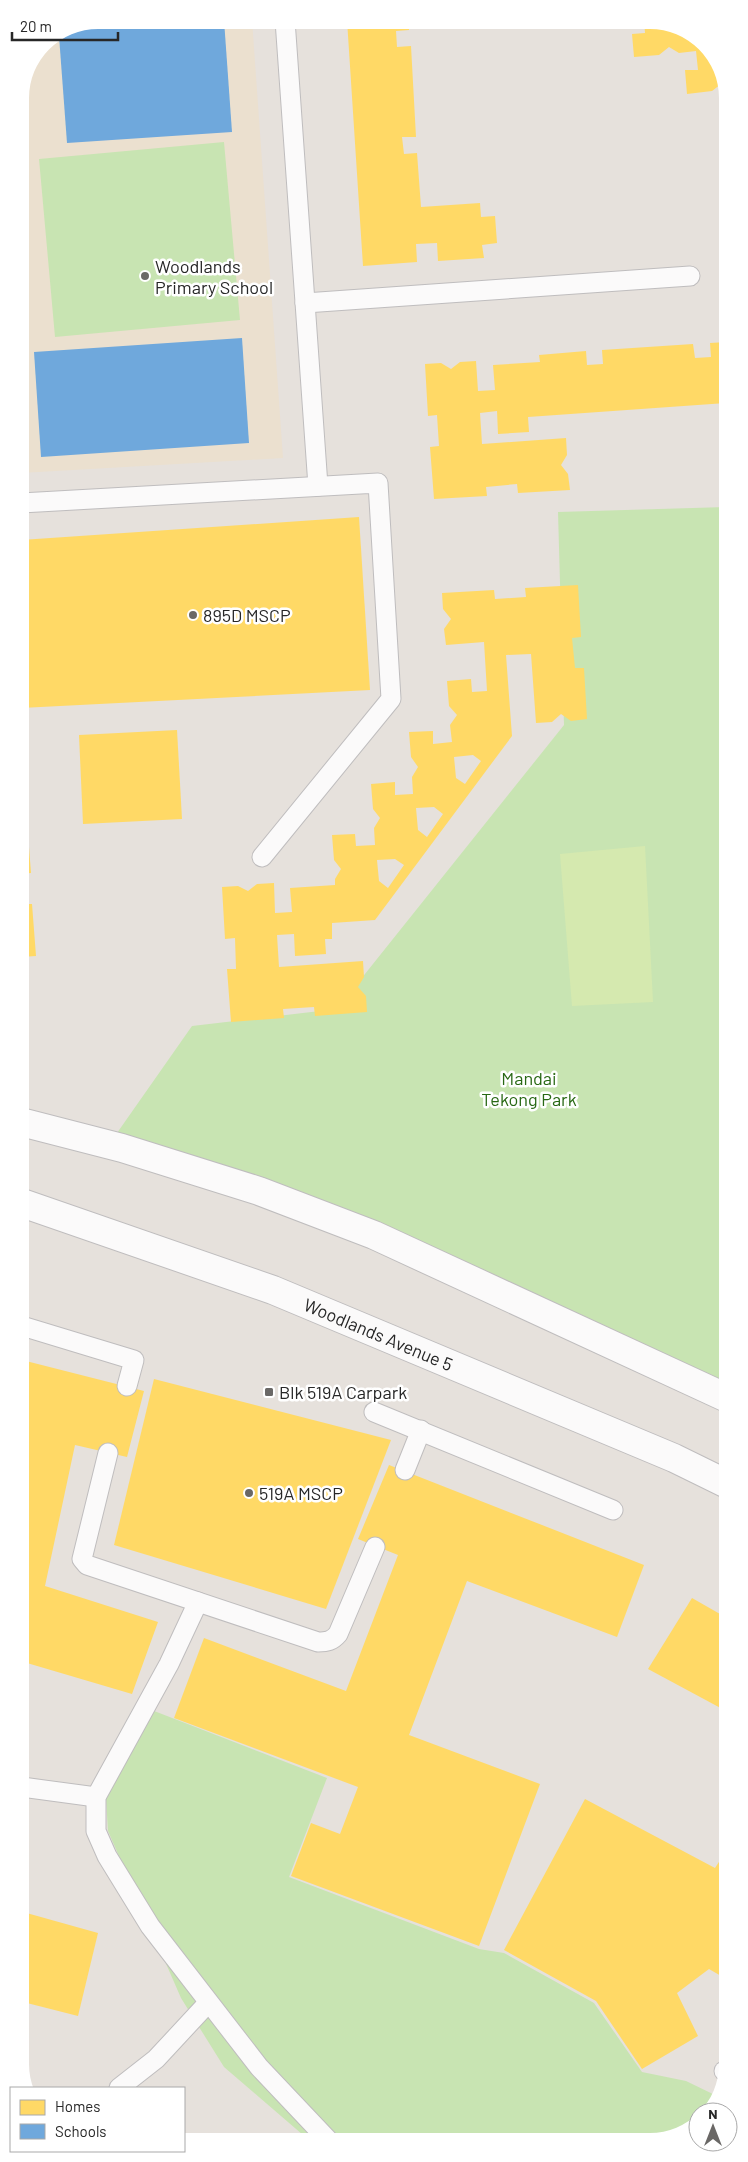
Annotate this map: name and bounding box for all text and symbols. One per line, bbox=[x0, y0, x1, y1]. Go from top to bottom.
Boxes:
scale bar bbox=[12, 10, 119, 42]
text: 20 m bbox=[20, 17, 52, 35]
place label: Woodlands Primary School bbox=[155, 255, 273, 298]
marker: Woodlands Primary School bbox=[139, 270, 151, 282]
place label: 895D MSCP bbox=[203, 604, 291, 626]
marker: 895D MSCP bbox=[187, 609, 199, 621]
park label: Mandai Tekong Park bbox=[481, 1067, 577, 1110]
street label: Woodlands Avenue 5 bbox=[301, 1293, 456, 1375]
place label: Blk 519A Carpark bbox=[279, 1381, 407, 1403]
marker: Blk 519A Carpark bbox=[263, 1386, 275, 1398]
place label: 519A MSCP bbox=[259, 1482, 343, 1504]
marker: 519A MSCP bbox=[243, 1487, 255, 1499]
legend bbox=[10, 2087, 185, 2152]
text: Homes bbox=[55, 2097, 100, 2115]
north arrow bbox=[688, 2102, 738, 2152]
text: N bbox=[708, 2105, 718, 2122]
text: Schools bbox=[55, 2122, 107, 2140]

